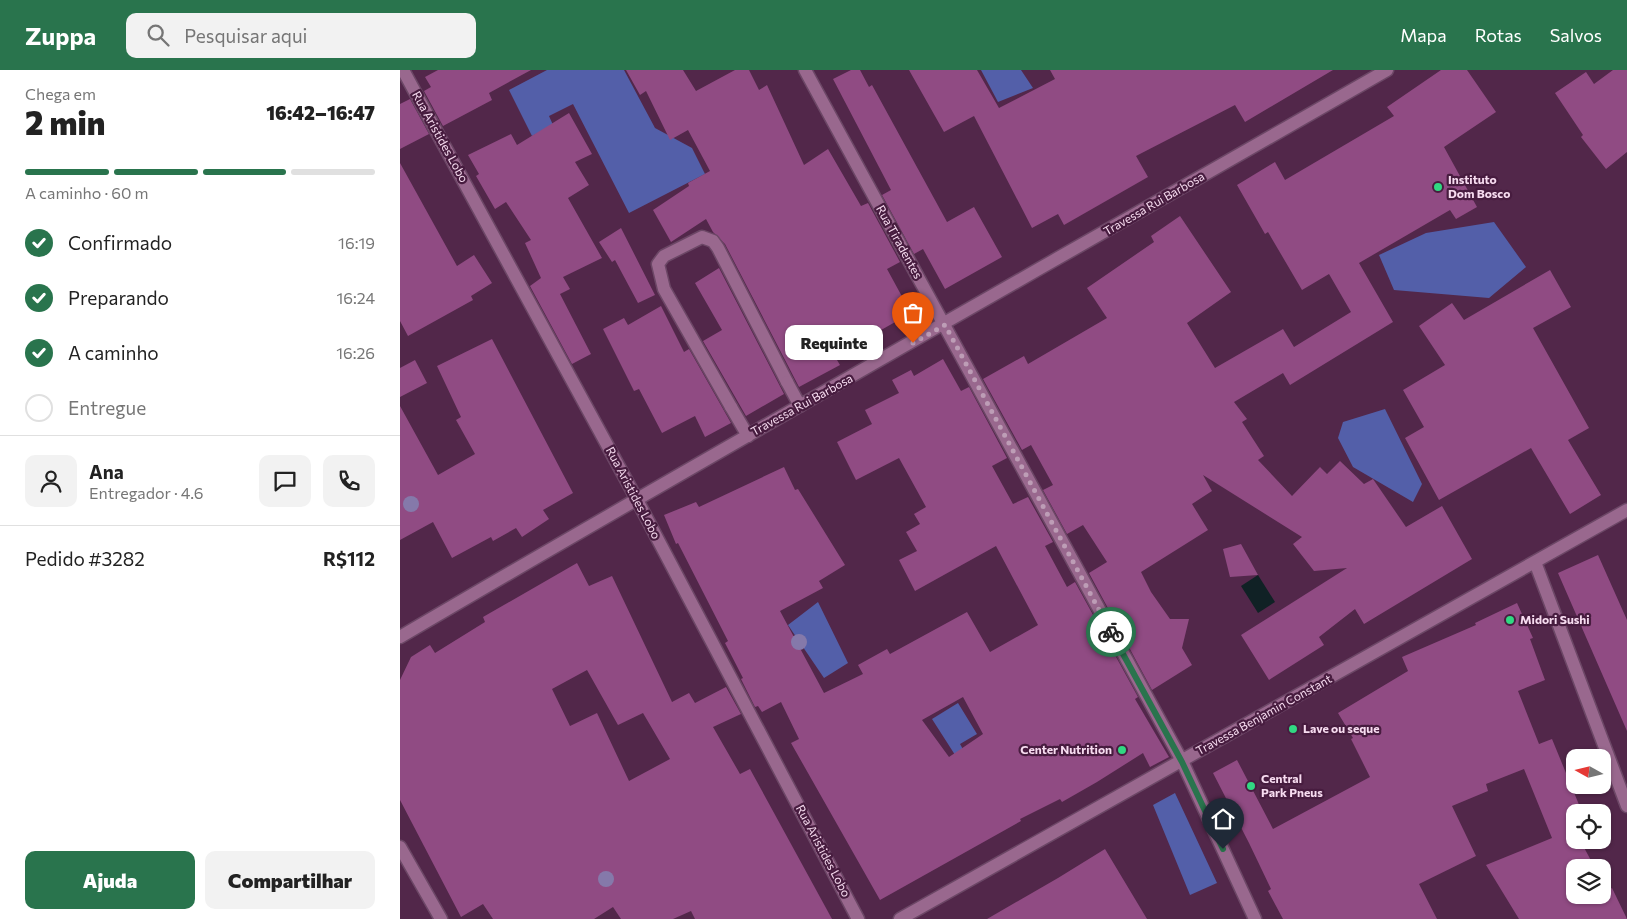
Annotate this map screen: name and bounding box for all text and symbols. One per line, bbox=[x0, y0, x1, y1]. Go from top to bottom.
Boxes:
search box bbox=[126, 13, 476, 58]
text: Zuppa bbox=[25, 21, 96, 50]
icon: search bbox=[144, 21, 172, 49]
text: Pesquisar aqui bbox=[184, 24, 307, 47]
text: Mapa bbox=[1400, 24, 1447, 46]
text: Rotas bbox=[1475, 24, 1522, 46]
text: Salvos bbox=[1550, 24, 1602, 46]
text: Chega em bbox=[25, 84, 96, 103]
street label: Rua Aristides Lobo bbox=[410, 88, 472, 185]
text: 16:42–16:47 bbox=[266, 101, 375, 124]
text: 2 min bbox=[25, 102, 105, 142]
street label: Travessa Rui Barbosa bbox=[1101, 169, 1206, 238]
place label: Instituto Dom Bosco bbox=[1448, 172, 1510, 200]
marker: Instituto Dom Bosco bbox=[1432, 181, 1444, 193]
text: A caminho · 60 m bbox=[25, 183, 148, 202]
street label: Rua Tiradentes bbox=[874, 202, 926, 281]
icon: check bbox=[25, 229, 53, 257]
text: Confirmado bbox=[68, 231, 172, 254]
text: 16:19 bbox=[338, 233, 375, 252]
icon: check bbox=[25, 284, 53, 312]
text: Preparando bbox=[68, 286, 169, 309]
text: 16:24 bbox=[336, 288, 375, 307]
pin bbox=[892, 292, 934, 343]
icon: bag bbox=[899, 299, 927, 327]
callout: Requinte bbox=[786, 326, 883, 360]
text: Requinte bbox=[801, 333, 867, 352]
icon: check bbox=[25, 339, 53, 367]
text: A caminho bbox=[68, 341, 159, 364]
text: 16:26 bbox=[336, 343, 375, 362]
street label: Travessa Rui Barbosa bbox=[748, 370, 855, 438]
text: Entregue bbox=[68, 396, 146, 419]
street label: Rua Aristides Lobo bbox=[604, 444, 664, 541]
button: person bbox=[25, 455, 77, 507]
button: chat bbox=[259, 455, 311, 507]
button: phone bbox=[323, 455, 375, 507]
text: Ana bbox=[89, 460, 124, 483]
text: Entregador · 4.6 bbox=[89, 483, 204, 502]
text: Pedido #3282 bbox=[25, 547, 145, 570]
text: R$112 bbox=[323, 547, 375, 570]
courier bbox=[1086, 607, 1136, 657]
place label: Midori Sushi bbox=[1520, 612, 1590, 626]
marker: Midori Sushi bbox=[1504, 614, 1516, 626]
icon: bike bbox=[1097, 618, 1125, 646]
street label: Travessa Benjamin Constant bbox=[1193, 671, 1334, 757]
place label: Lave ou seque bbox=[1303, 721, 1379, 735]
marker: Lave ou seque bbox=[1287, 723, 1299, 735]
place label: Center Nutrition bbox=[1020, 742, 1112, 756]
marker: Center Nutrition bbox=[1116, 744, 1128, 756]
north arrow bbox=[1566, 749, 1611, 794]
map controls bbox=[1566, 749, 1611, 904]
place label: Central Park Pneus bbox=[1261, 771, 1323, 799]
marker: Central Park Pneus bbox=[1245, 780, 1257, 792]
pin bbox=[1202, 798, 1244, 849]
street label: Rua Aristides Lobo bbox=[794, 802, 854, 899]
button: locate bbox=[1566, 804, 1611, 849]
icon: home bbox=[1209, 805, 1237, 833]
button: Ajuda bbox=[25, 851, 195, 909]
button: Compartilhar bbox=[205, 851, 375, 909]
button: layers bbox=[1566, 859, 1611, 904]

